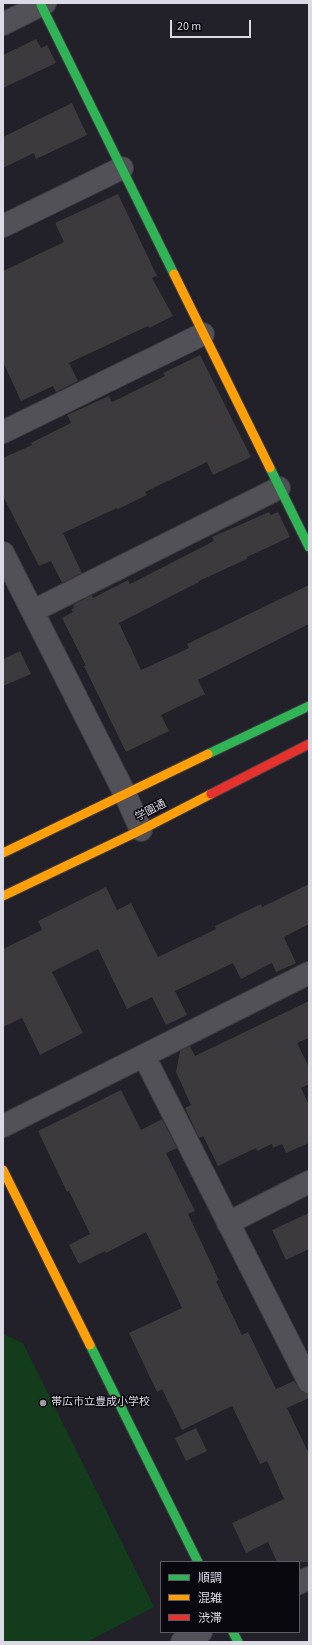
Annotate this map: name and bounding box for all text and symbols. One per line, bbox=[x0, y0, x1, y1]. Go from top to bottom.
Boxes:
scale bar bbox=[172, 12, 253, 38]
text: 20 m bbox=[177, 18, 201, 35]
street label: 学園通 bbox=[133, 798, 169, 824]
place label: 帯広市立豊成小学校 bbox=[51, 1396, 150, 1410]
marker: 帯広市立豊成小学校 bbox=[38, 1398, 48, 1408]
legend bbox=[160, 1561, 300, 1633]
text: 順調 bbox=[198, 1570, 222, 1587]
text: 混雑 bbox=[198, 1590, 222, 1607]
text: 渋滞 bbox=[198, 1610, 222, 1627]

